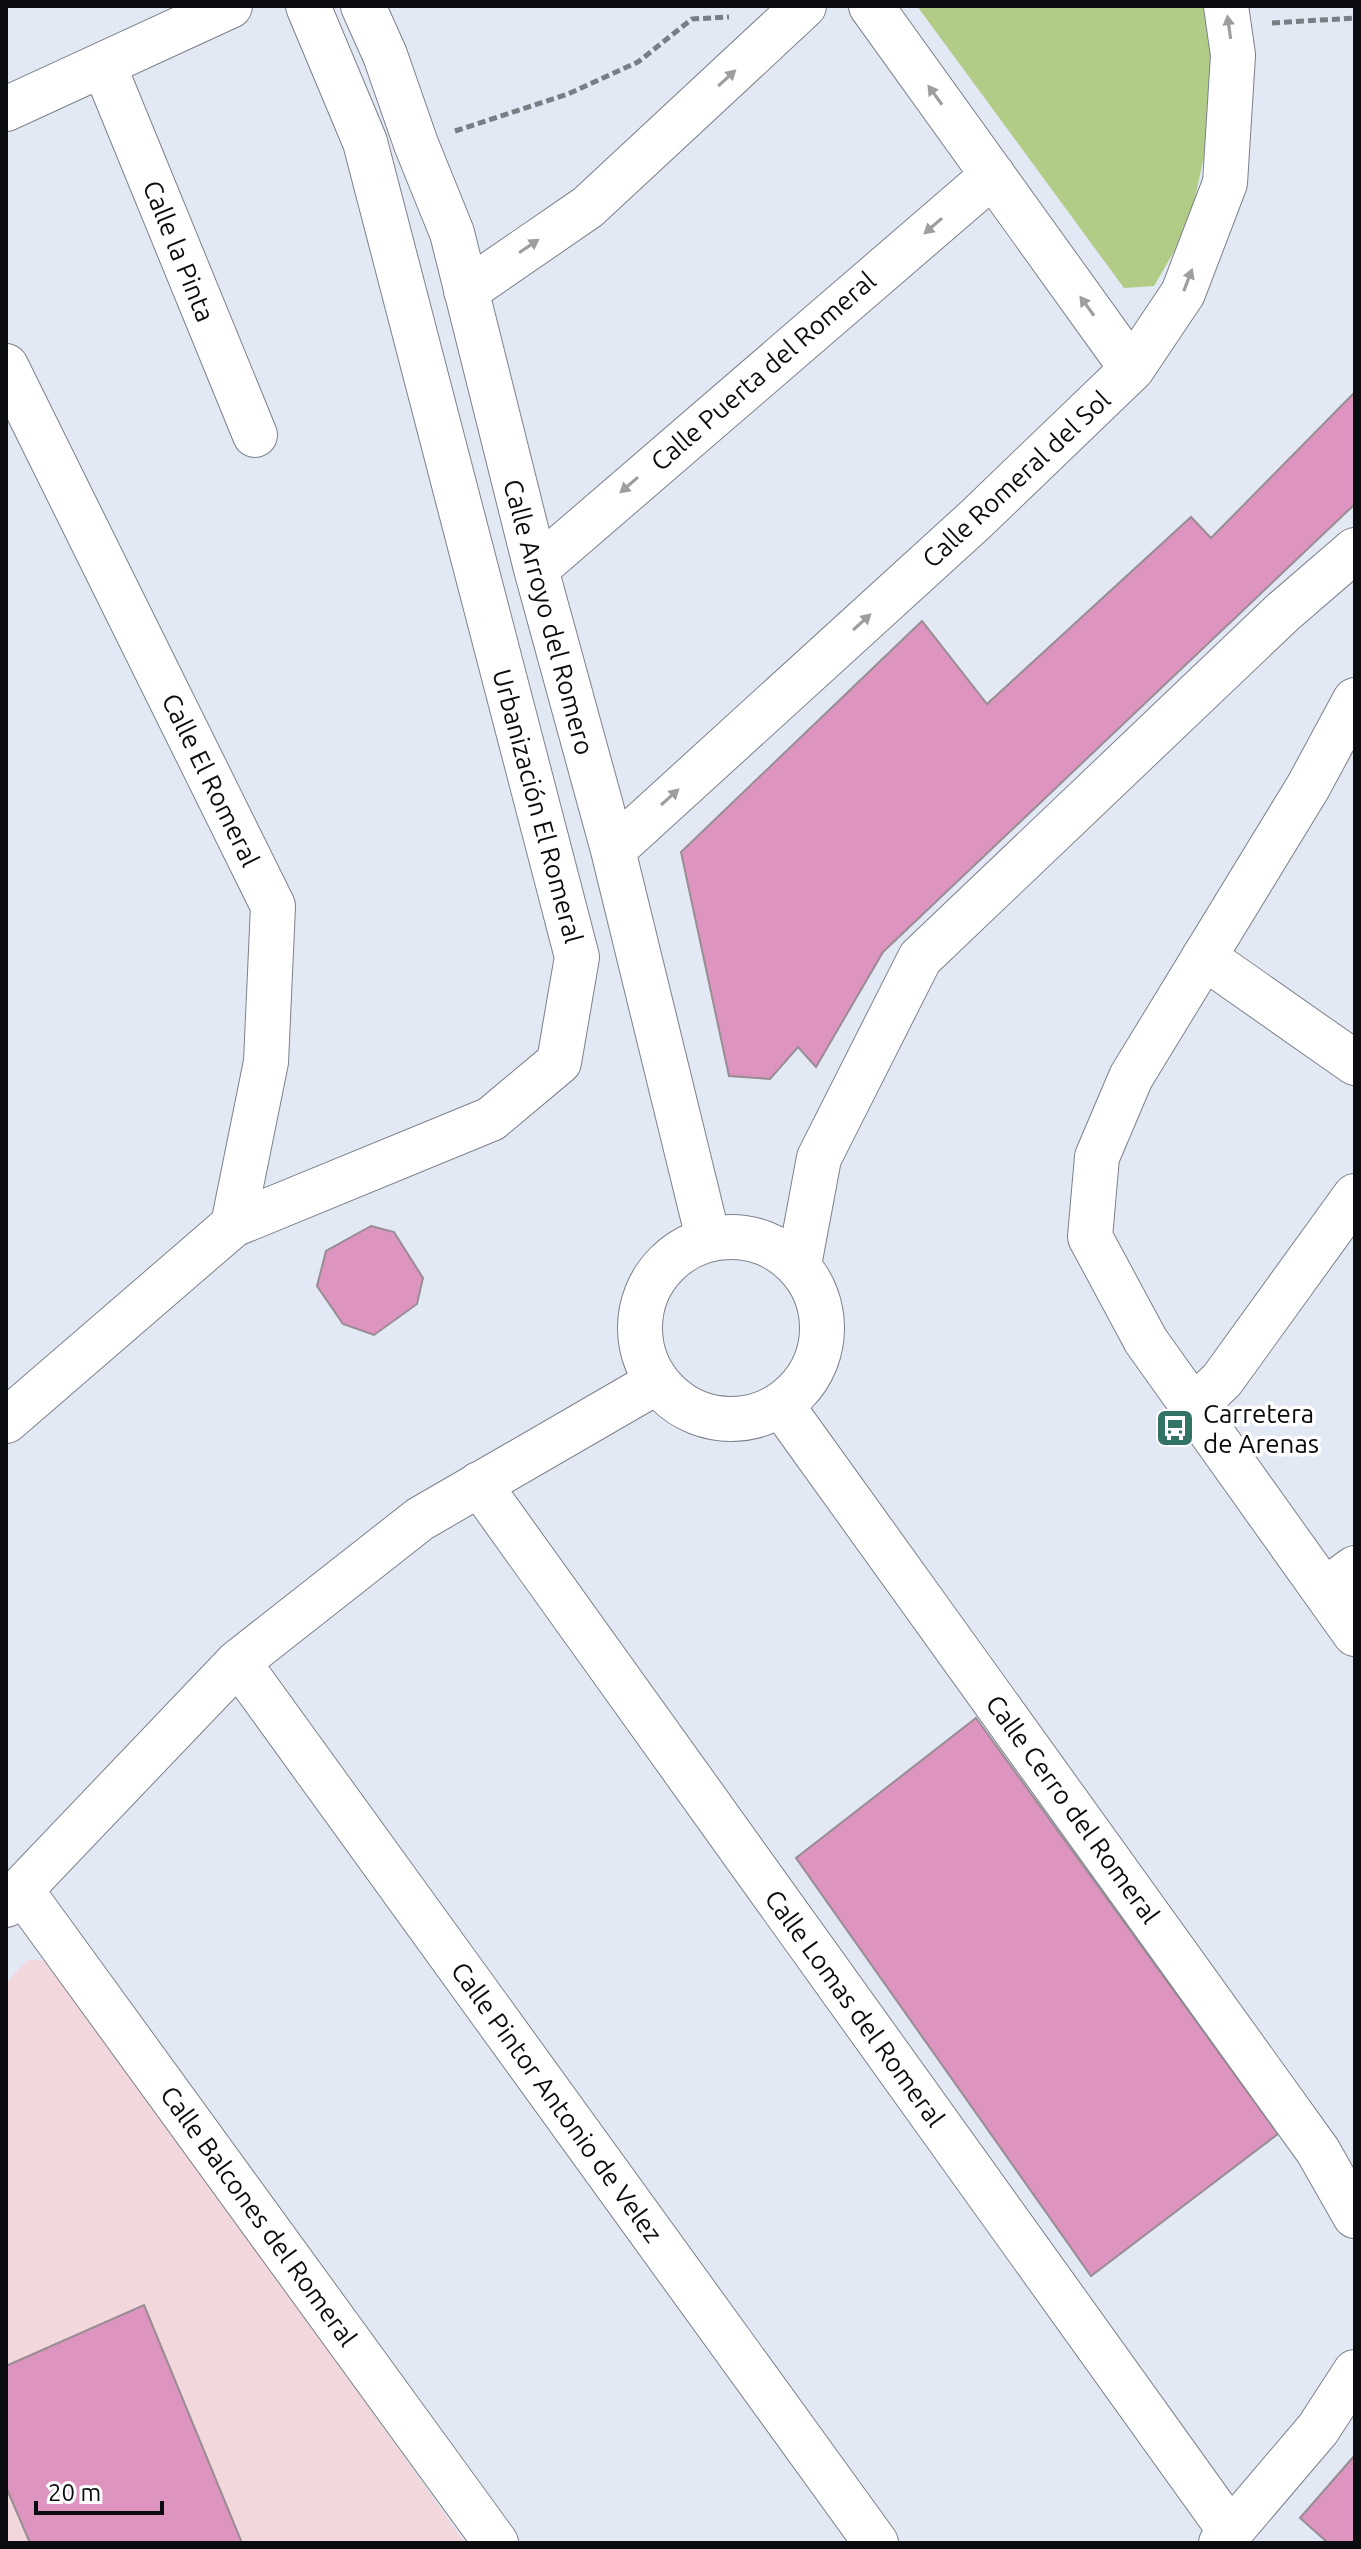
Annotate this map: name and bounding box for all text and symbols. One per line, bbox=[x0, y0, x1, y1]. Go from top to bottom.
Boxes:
one-way arrow bbox=[1222, 14, 1235, 39]
one-way arrow bbox=[717, 70, 736, 88]
one-way arrow bbox=[928, 84, 943, 105]
street label: Calle la Pinta bbox=[138, 176, 220, 326]
one-way arrow bbox=[924, 216, 943, 234]
one-way arrow bbox=[519, 239, 540, 254]
street label: Calle Puerta del Romeral bbox=[645, 266, 881, 476]
one-way arrow bbox=[1182, 268, 1195, 292]
one-way arrow bbox=[1079, 296, 1095, 316]
street label: Calle Romeral del Sol bbox=[916, 385, 1116, 573]
street label: Calle Arroyo del Romero bbox=[498, 476, 600, 758]
one-way arrow bbox=[620, 476, 640, 493]
one-way arrow bbox=[853, 614, 872, 632]
street label: Urbanización El Romeral bbox=[487, 666, 589, 946]
street label: Calle El Romeral bbox=[157, 689, 265, 871]
one-way arrow bbox=[660, 788, 680, 806]
place label: Carretera de Arenas bbox=[1203, 1399, 1319, 1458]
bus stop icon: Carretera de Arenas bbox=[1154, 1407, 1196, 1449]
street label: Calle Cerro del Romeral bbox=[980, 1689, 1166, 1929]
street label: Calle Lomas del Romeral bbox=[759, 1884, 951, 2132]
street label: Calle Pintor Antonio de Velez bbox=[446, 1956, 668, 2248]
street label: Calle Balcones del Romeral bbox=[155, 2080, 363, 2352]
scale bar bbox=[36, 2465, 162, 2515]
text: 20 m bbox=[48, 2479, 101, 2506]

